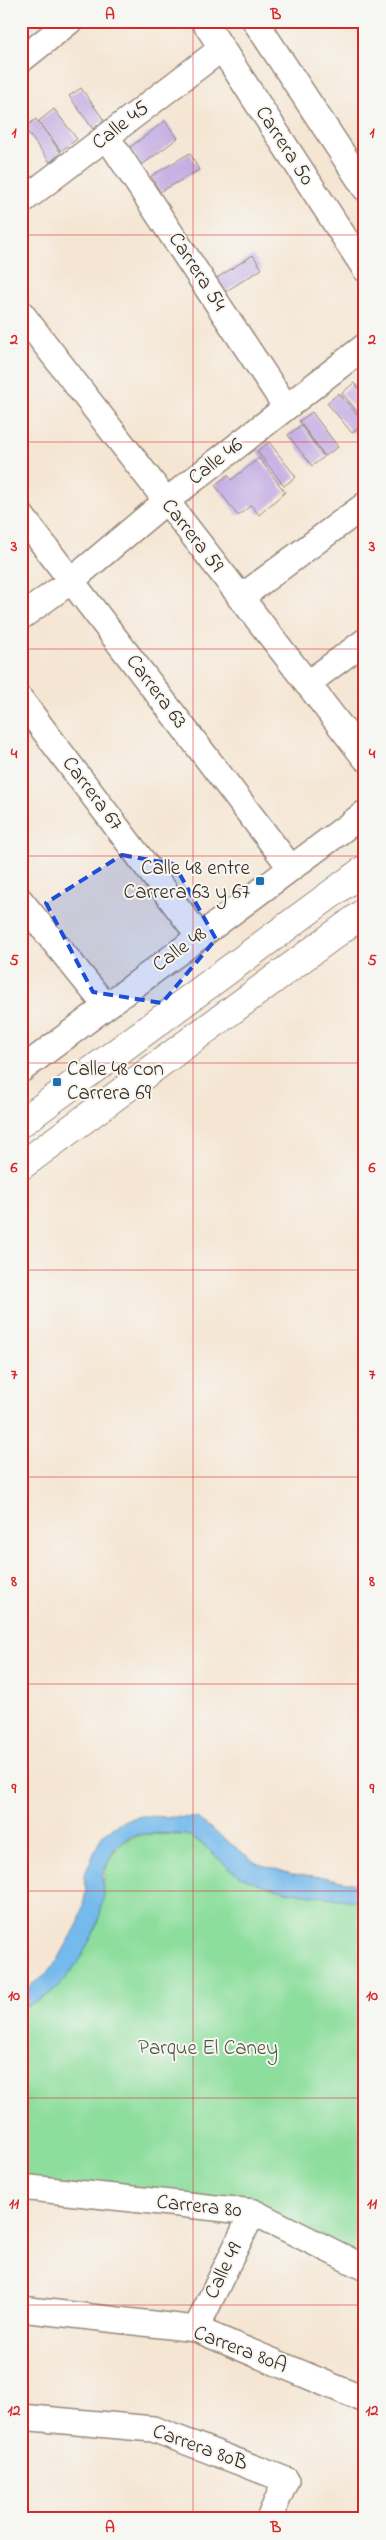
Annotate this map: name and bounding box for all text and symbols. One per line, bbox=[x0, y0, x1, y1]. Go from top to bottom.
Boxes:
text: A bbox=[105, 3, 115, 27]
text: B bbox=[270, 3, 282, 27]
street label: Calle 45 bbox=[86, 94, 156, 158]
street label: Carrera 50 bbox=[247, 100, 321, 192]
text: 1 bbox=[11, 121, 17, 145]
text: 1 bbox=[369, 121, 375, 145]
street label: Carrera 54 bbox=[160, 226, 234, 318]
text: 2 bbox=[9, 328, 18, 352]
text: 2 bbox=[367, 328, 376, 352]
street label: Calle 46 bbox=[182, 431, 250, 493]
street label: Carrera 59 bbox=[153, 493, 231, 580]
text: 3 bbox=[10, 535, 18, 559]
text: 3 bbox=[368, 535, 376, 559]
street label: Carrera 63 bbox=[118, 649, 194, 735]
text: 4 bbox=[10, 742, 18, 766]
text: 4 bbox=[368, 742, 376, 766]
street label: Carrera 67 bbox=[54, 751, 130, 838]
place label: Calle 48 entre Carrera 63 y 67 bbox=[124, 854, 251, 910]
marker: Calle 48 entre Carrera 63 y 67 bbox=[254, 875, 266, 887]
street label: Calle 48 bbox=[146, 920, 214, 980]
text: 5 bbox=[9, 949, 19, 973]
text: 5 bbox=[367, 949, 377, 973]
place label: Calle 48 con Carrera 69 bbox=[67, 1055, 164, 1109]
marker: Calle 48 con Carrera 69 bbox=[51, 1076, 63, 1088]
text: 6 bbox=[9, 1156, 18, 1180]
text: 6 bbox=[367, 1156, 376, 1180]
text: 7 bbox=[11, 1363, 18, 1387]
text: 7 bbox=[369, 1363, 376, 1387]
text: 8 bbox=[10, 1570, 17, 1594]
text: 8 bbox=[368, 1570, 375, 1594]
text: 9 bbox=[11, 1777, 17, 1801]
text: 9 bbox=[369, 1777, 375, 1801]
text: 10 bbox=[8, 1984, 20, 2008]
text: 10 bbox=[366, 1984, 378, 2008]
park label: Parque El Caney bbox=[138, 2034, 278, 2066]
street label: Carrera 80 bbox=[155, 2188, 243, 2226]
text: 11 bbox=[9, 2192, 20, 2216]
text: 11 bbox=[367, 2192, 378, 2216]
street label: Calle 49 bbox=[197, 2237, 251, 2304]
street label: Carrera 80A bbox=[189, 2318, 291, 2382]
text: 12 bbox=[7, 2399, 21, 2423]
text: 12 bbox=[365, 2399, 379, 2423]
street label: Carrera 80B bbox=[148, 2417, 252, 2479]
text: A bbox=[105, 2516, 115, 2540]
text: B bbox=[270, 2516, 282, 2540]

